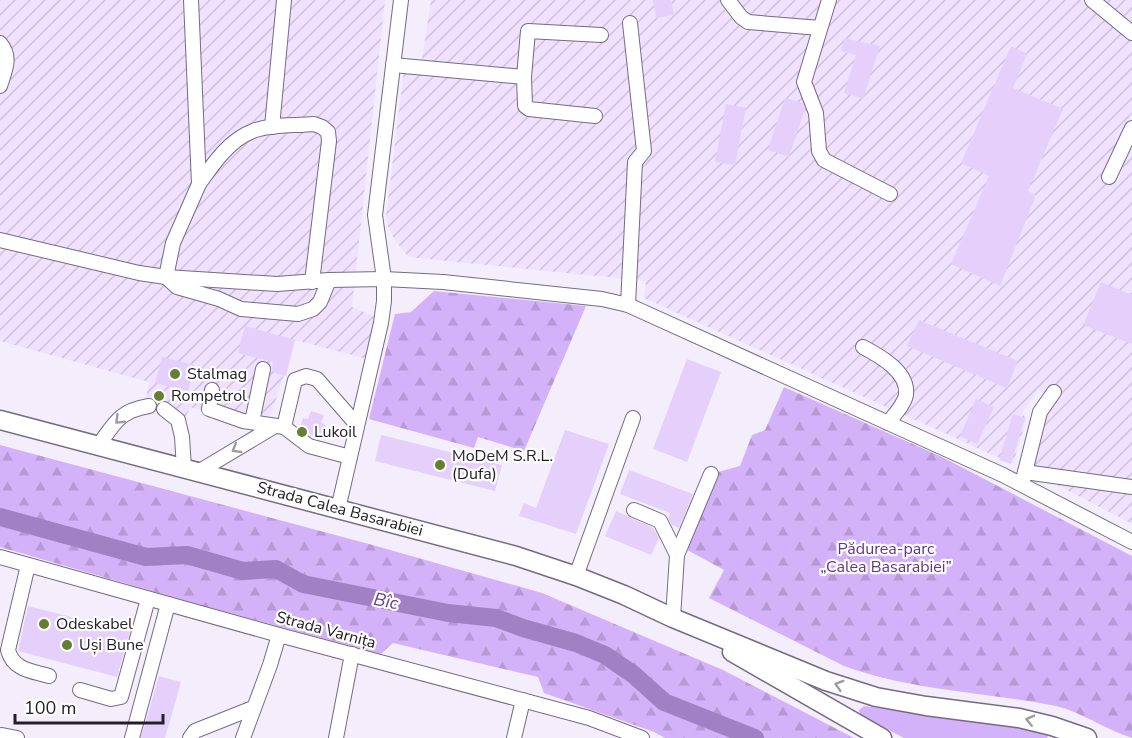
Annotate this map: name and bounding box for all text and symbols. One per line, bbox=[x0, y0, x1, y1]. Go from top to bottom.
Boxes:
place label: Stalmag bbox=[187, 363, 247, 385]
marker: Stalmag bbox=[168, 367, 182, 381]
place label: Rompetrol bbox=[171, 385, 247, 407]
marker: Rompetrol bbox=[152, 389, 166, 403]
one-way arrow bbox=[116, 413, 126, 424]
place label: Lukoil bbox=[314, 421, 357, 443]
marker: Lukoil bbox=[295, 425, 309, 439]
one-way arrow bbox=[232, 441, 242, 453]
place label: MoDeM S.R.L. (Dufa) bbox=[452, 445, 553, 485]
marker: MoDeM S.R.L. (Dufa) bbox=[433, 458, 447, 472]
street label: Strada Calea Basarabiei bbox=[255, 476, 425, 542]
park label: Pădurea-parc „Calea Basarabiei” bbox=[820, 538, 952, 578]
water label: Bîc bbox=[372, 587, 401, 615]
street label: Strada Varnița bbox=[274, 606, 378, 654]
place label: Odeskabel bbox=[56, 613, 133, 635]
marker: Odeskabel bbox=[37, 617, 51, 631]
place label: Uși Bune bbox=[79, 634, 144, 656]
marker: Uși Bune bbox=[60, 638, 74, 652]
one-way arrow bbox=[834, 680, 845, 692]
scale bar bbox=[15, 687, 164, 725]
text: 100 m bbox=[24, 696, 76, 720]
one-way arrow bbox=[1026, 715, 1036, 728]

